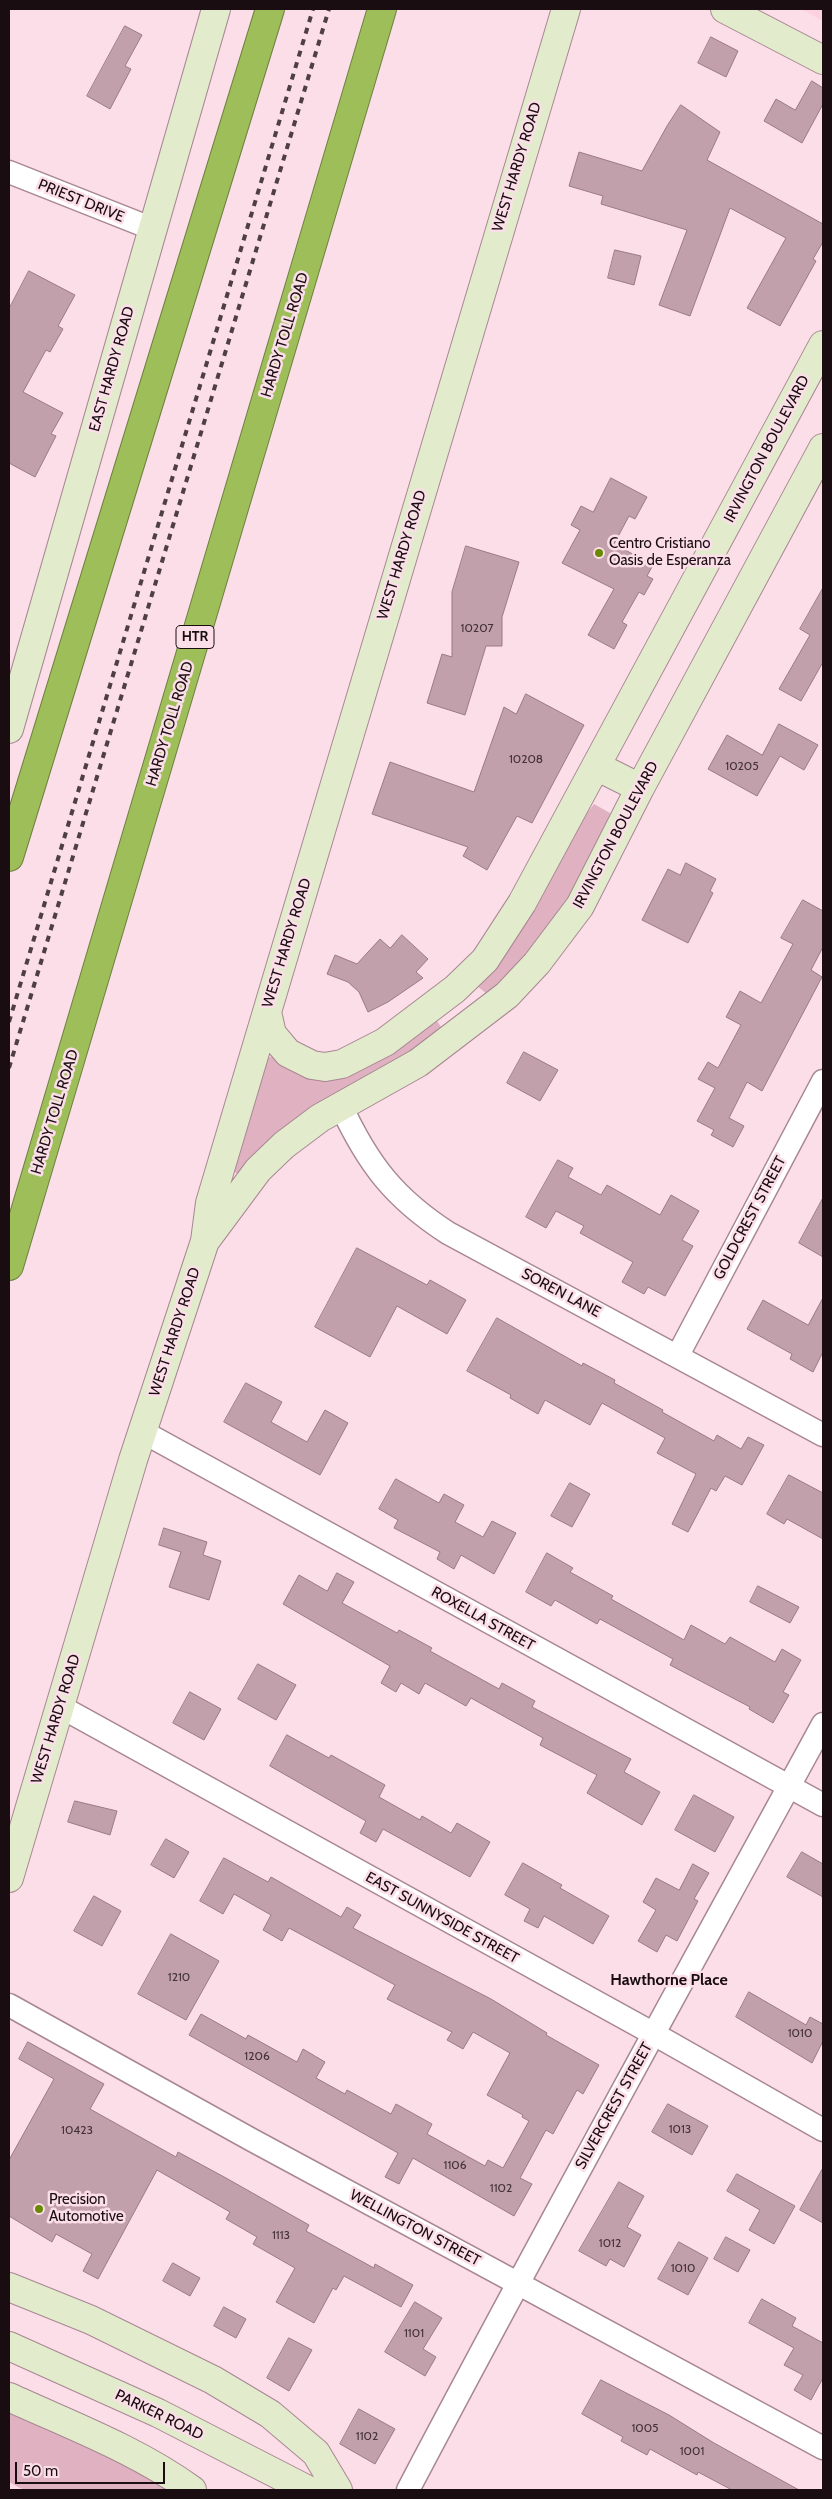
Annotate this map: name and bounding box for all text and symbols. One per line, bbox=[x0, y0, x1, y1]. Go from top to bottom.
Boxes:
street label: WEST HARDY ROAD bbox=[489, 100, 545, 234]
street label: PRIEST DRIVE bbox=[35, 176, 127, 226]
street label: HARDY TOLL ROAD bbox=[257, 271, 313, 399]
street label: EAST HARDY ROAD bbox=[86, 304, 138, 434]
street label: IRVINGTON BOULEVARD bbox=[720, 372, 814, 526]
street label: WEST HARDY ROAD bbox=[374, 488, 430, 622]
place label: Centro Cristiano Oasis de Esperanza bbox=[609, 535, 731, 570]
marker: Centro Cristiano Oasis de Esperanza bbox=[593, 547, 605, 559]
house number: 10207 bbox=[461, 621, 493, 635]
road number: HTR bbox=[176, 626, 214, 649]
street label: HARDY TOLL ROAD bbox=[142, 660, 198, 788]
house number: 10208 bbox=[509, 752, 543, 766]
street label: IRVINGTON BOULEVARD bbox=[569, 758, 663, 912]
house number: 10205 bbox=[725, 759, 759, 773]
street label: WEST HARDY ROAD bbox=[259, 876, 315, 1010]
street label: HARDY TOLL ROAD bbox=[27, 1048, 83, 1176]
street label: GOLDCREST STREET bbox=[710, 1153, 790, 1283]
street label: WEST HARDY ROAD bbox=[146, 1265, 204, 1399]
street label: SOREN LANE bbox=[518, 1265, 604, 1321]
street label: ROXELLA STREET bbox=[428, 1583, 538, 1655]
street label: WEST HARDY ROAD bbox=[28, 1652, 84, 1786]
street label: EAST SUNNYSIDE STREET bbox=[362, 1868, 522, 1968]
house number: 1210 bbox=[168, 1970, 190, 1984]
district label: Hawthorne Place bbox=[610, 1970, 728, 1990]
house number: 1010 bbox=[788, 2026, 812, 2040]
street label: SILVERCREST STREET bbox=[572, 2039, 656, 2173]
house number: 1206 bbox=[244, 2049, 270, 2063]
house number: 1013 bbox=[669, 2122, 691, 2136]
house number: 10423 bbox=[61, 2123, 93, 2137]
house number: 1106 bbox=[443, 2158, 467, 2172]
house number: 1102 bbox=[490, 2181, 512, 2195]
street label: WELLINGTON STREET bbox=[347, 2186, 483, 2270]
place label: Precision Automotive bbox=[49, 2191, 124, 2226]
marker: Precision Automotive bbox=[33, 2203, 45, 2215]
house number: 1113 bbox=[272, 2228, 290, 2242]
house number: 1012 bbox=[599, 2236, 621, 2250]
house number: 1010 bbox=[671, 2261, 695, 2275]
house number: 1101 bbox=[404, 2326, 424, 2340]
street label: PARKER ROAD bbox=[112, 2386, 206, 2444]
house number: 1005 bbox=[631, 2421, 659, 2435]
house number: 1102 bbox=[356, 2429, 378, 2443]
house number: 1001 bbox=[680, 2444, 704, 2458]
scale bar bbox=[18, 2452, 168, 2484]
text: 50 m bbox=[23, 2462, 58, 2480]

